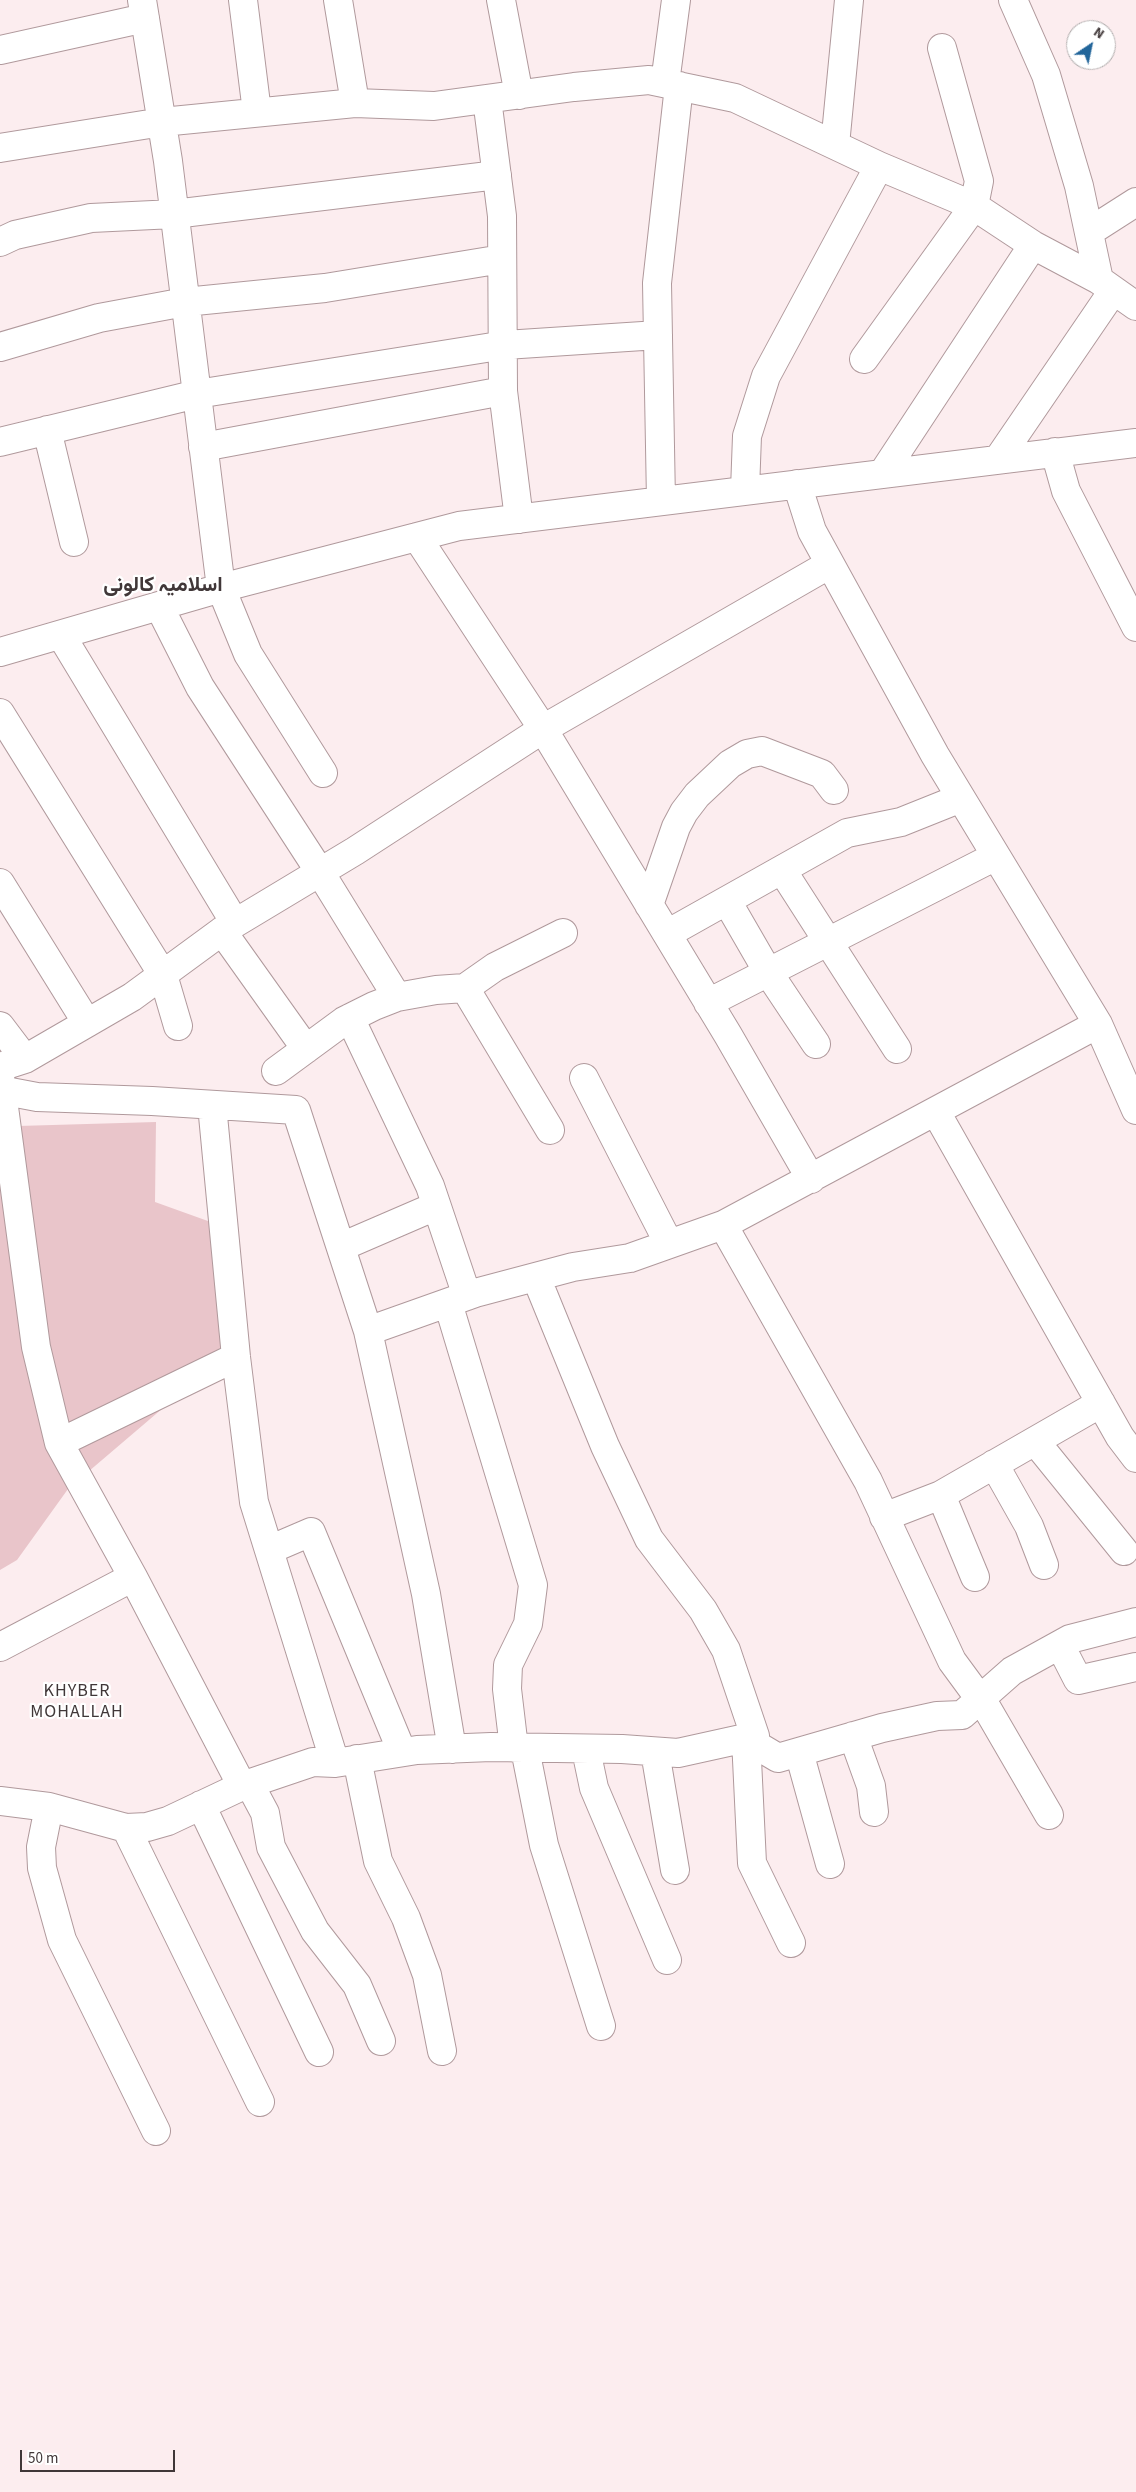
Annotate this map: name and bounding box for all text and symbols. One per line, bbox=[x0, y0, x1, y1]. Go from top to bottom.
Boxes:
north arrow bbox=[1066, 20, 1116, 70]
text: N bbox=[1089, 22, 1108, 44]
district label: اسلامیہ کالونی bbox=[103, 573, 223, 599]
district label: KHYBER MOHALLAH bbox=[29, 1681, 125, 1724]
scale bar bbox=[22, 2440, 178, 2472]
text: 50 m bbox=[28, 2448, 58, 2469]

